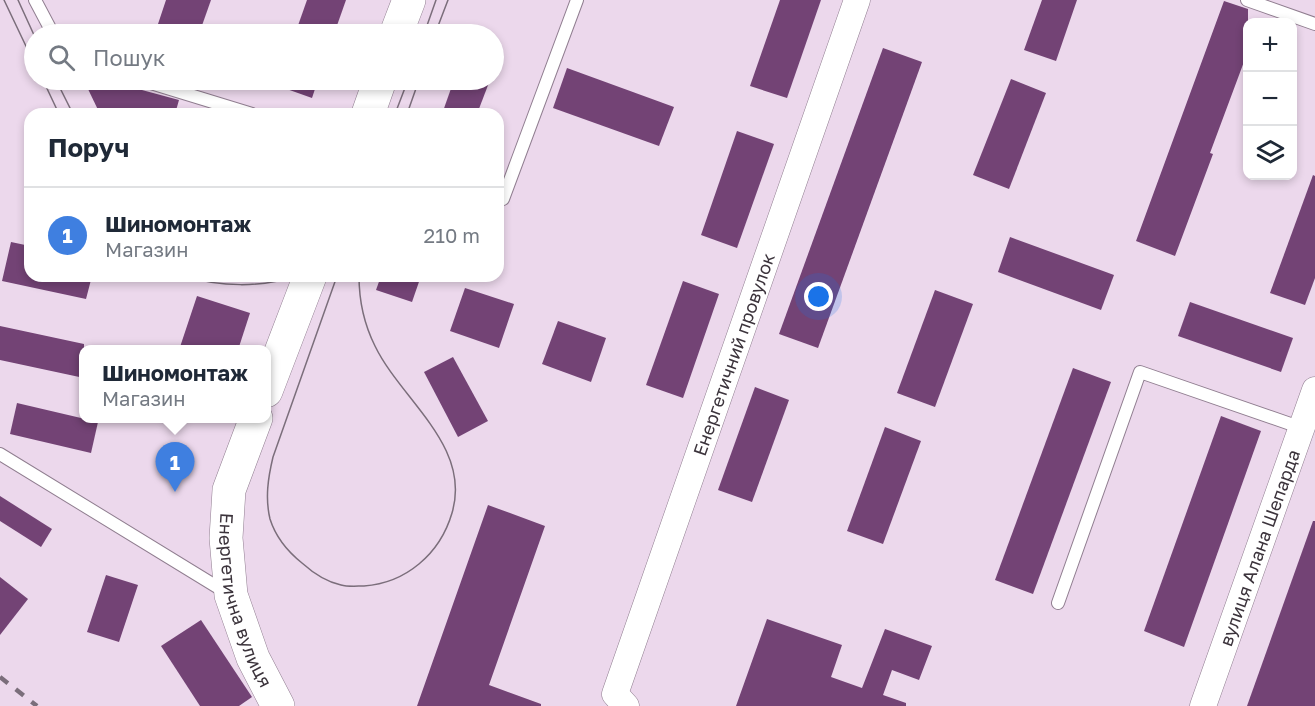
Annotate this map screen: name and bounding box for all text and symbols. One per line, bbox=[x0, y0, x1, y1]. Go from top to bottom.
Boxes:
map controls bbox=[1243, 18, 1297, 180]
button: + bbox=[1243, 18, 1297, 72]
search box bbox=[24, 24, 504, 90]
icon: search bbox=[45, 41, 78, 74]
text: Пошук bbox=[93, 44, 166, 71]
button: − bbox=[1243, 72, 1297, 126]
button: layers bbox=[1243, 126, 1297, 180]
text: Поруч bbox=[48, 132, 129, 163]
text: Шиномонтаж bbox=[105, 210, 251, 237]
text: 1 bbox=[62, 223, 73, 247]
text: 210 m bbox=[424, 223, 480, 247]
text: Магазин bbox=[105, 237, 189, 261]
street label: Енергетичний провулок bbox=[688, 250, 779, 459]
your location bbox=[804, 282, 833, 311]
popup bbox=[79, 345, 271, 423]
text: Шиномонтаж bbox=[102, 359, 248, 386]
text: Магазин bbox=[102, 386, 185, 410]
pin: 1 bbox=[156, 442, 195, 492]
street label: вулиця Алана Шепарда bbox=[1214, 446, 1304, 649]
street label: Енергетична вулиця bbox=[215, 512, 277, 691]

